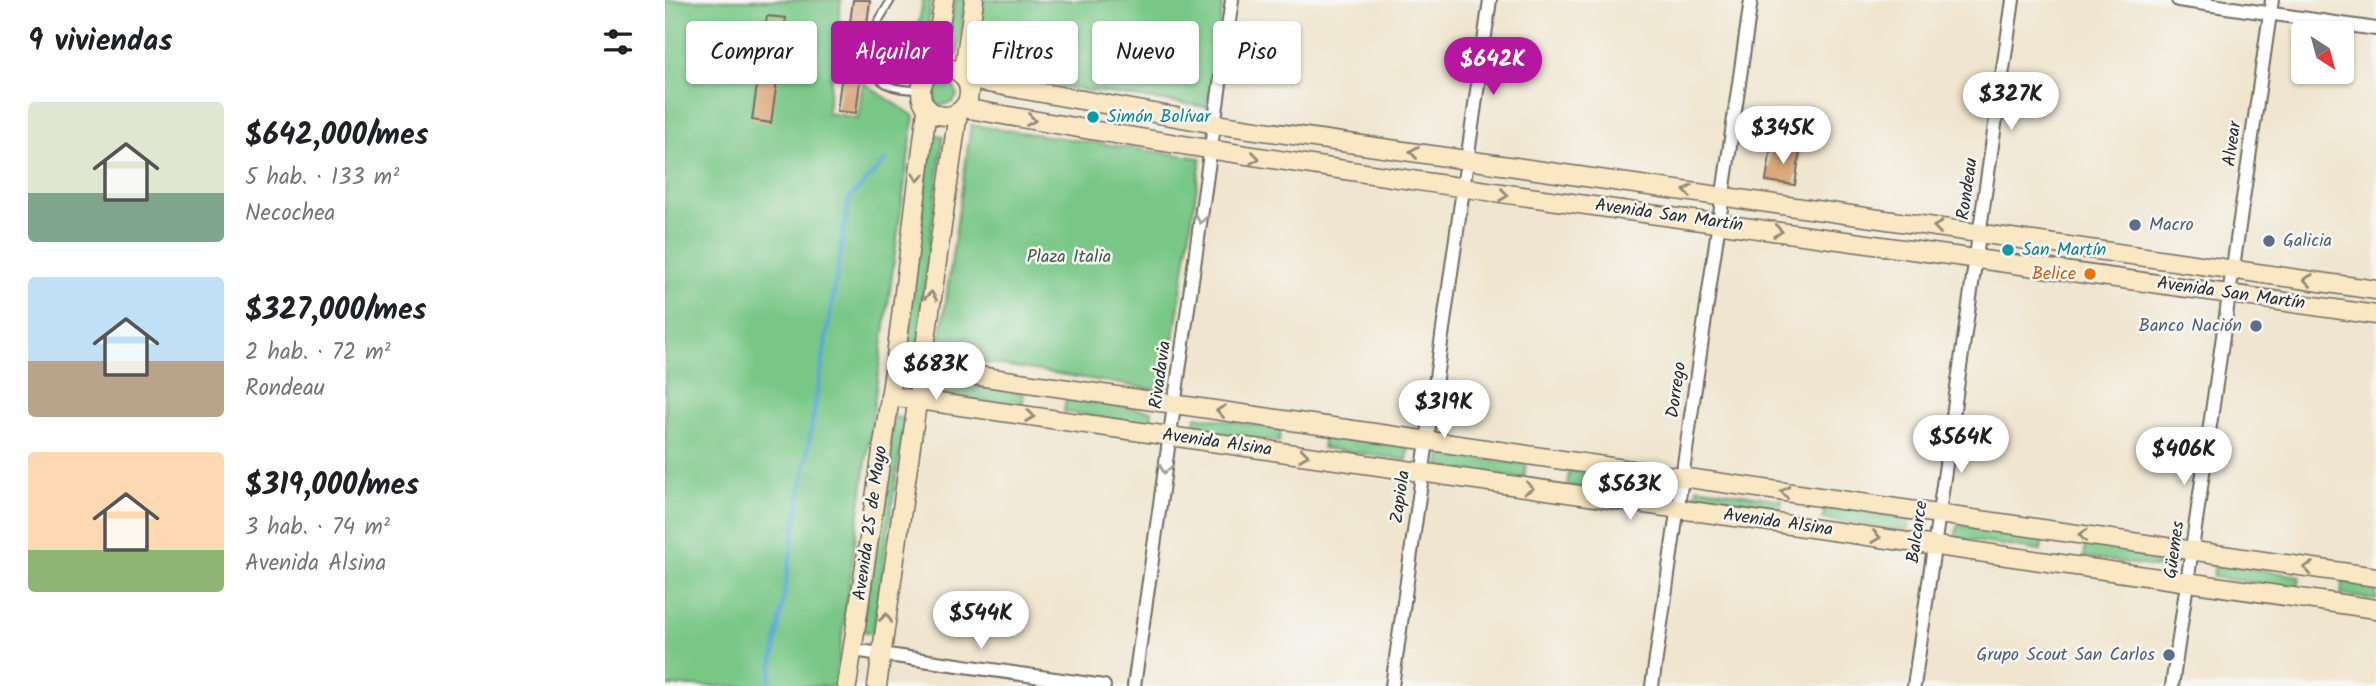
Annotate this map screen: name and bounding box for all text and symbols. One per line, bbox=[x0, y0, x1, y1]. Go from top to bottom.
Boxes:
text: 9 viviendas bbox=[28, 18, 172, 66]
chip: Comprar bbox=[686, 21, 817, 84]
chip: Alquilar bbox=[831, 21, 953, 84]
chip: Filtros bbox=[967, 21, 1078, 84]
chip: Nuevo bbox=[1092, 21, 1199, 84]
chip: Piso bbox=[1213, 21, 1301, 84]
north arrow bbox=[2291, 21, 2354, 84]
map controls bbox=[2291, 21, 2354, 84]
icon: filters bbox=[599, 23, 637, 61]
pin: $642K bbox=[1444, 38, 1542, 97]
text: $642K bbox=[1460, 42, 1526, 78]
pin: $327K bbox=[1962, 72, 2060, 132]
text: $327K bbox=[1979, 77, 2043, 113]
place label: Simón Bolívar bbox=[1107, 103, 1211, 132]
pin: $345K bbox=[1734, 106, 1832, 166]
marker: Simón Bolívar bbox=[1085, 109, 1101, 125]
text: $345K bbox=[1751, 111, 1815, 147]
text: $642,000/mes bbox=[245, 112, 429, 160]
one-way arrow bbox=[1025, 112, 1037, 127]
street label: Alvear bbox=[2215, 118, 2251, 169]
icon: home bbox=[84, 130, 168, 214]
one-way arrow bbox=[1409, 145, 1420, 160]
one-way arrow bbox=[1249, 151, 1261, 166]
street label: Rondeau bbox=[1949, 156, 1987, 222]
text: 5 hab. · 133 m² bbox=[245, 160, 399, 196]
one-way arrow bbox=[911, 171, 926, 183]
one-way arrow bbox=[1682, 184, 1694, 199]
one-way arrow bbox=[1498, 187, 1510, 202]
street label: Avenida San Martín bbox=[1593, 191, 1745, 241]
text: Necochea bbox=[245, 196, 335, 232]
place label: Macro bbox=[2149, 211, 2194, 240]
one-way arrow bbox=[1194, 214, 1209, 225]
marker: Macro bbox=[2127, 217, 2143, 233]
one-way arrow bbox=[1932, 220, 1944, 235]
one-way arrow bbox=[1773, 223, 1784, 238]
place label: Galicia bbox=[2283, 227, 2332, 256]
marker: Galicia bbox=[2261, 233, 2277, 249]
place label: San Martín bbox=[2022, 236, 2106, 265]
marker: San Martín bbox=[2000, 242, 2016, 258]
park label: Plaza Italia bbox=[1027, 243, 1111, 272]
place label: Belice bbox=[2032, 260, 2076, 289]
marker: Belice bbox=[2082, 266, 2098, 282]
street label: Avenida San Martín bbox=[2155, 269, 2307, 319]
one-way arrow bbox=[2303, 273, 2314, 288]
text: $327,000/mes bbox=[245, 287, 427, 335]
one-way arrow bbox=[924, 290, 939, 302]
icon: home bbox=[84, 305, 168, 389]
place label: Banco Nación bbox=[2138, 312, 2242, 341]
marker: Banco Nación bbox=[2248, 318, 2264, 334]
text: 2 hab. · 72 m² bbox=[245, 335, 391, 371]
street label: Rivadavia bbox=[1142, 339, 1180, 411]
pin: $683K bbox=[887, 342, 985, 402]
text: $683K bbox=[903, 347, 969, 383]
street label: Dorrego bbox=[1659, 360, 1695, 420]
text: Rondeau bbox=[245, 371, 325, 407]
pin: $319K bbox=[1395, 380, 1493, 440]
text: $319K bbox=[1415, 385, 1473, 421]
one-way arrow bbox=[1215, 404, 1227, 419]
one-way arrow bbox=[1024, 409, 1036, 424]
pin: $564K bbox=[1912, 416, 2010, 475]
text: $564K bbox=[1929, 420, 1993, 456]
street label: Avenida Alsina bbox=[1160, 421, 1274, 465]
pin: $406K bbox=[2135, 428, 2233, 487]
text: $406K bbox=[2152, 432, 2216, 468]
street label: Avenida 25 de Mayo bbox=[846, 444, 896, 602]
one-way arrow bbox=[1298, 448, 1310, 463]
text: $319,000/mes bbox=[245, 462, 419, 510]
pin: $563K bbox=[1581, 462, 1679, 522]
one-way arrow bbox=[1158, 463, 1173, 475]
text: $563K bbox=[1598, 467, 1662, 503]
street label: Zapiola bbox=[1383, 468, 1419, 526]
icon: home bbox=[84, 480, 168, 564]
one-way arrow bbox=[1523, 480, 1535, 495]
one-way arrow bbox=[1779, 485, 1791, 500]
street label: Balcarce bbox=[1899, 499, 1937, 565]
street label: Avenida Alsina bbox=[1721, 501, 1835, 545]
text: 3 hab. · 74 m² bbox=[245, 510, 390, 546]
street label: Güemes bbox=[2157, 519, 2193, 581]
one-way arrow bbox=[2077, 528, 2089, 543]
one-way arrow bbox=[1870, 529, 1881, 544]
text: Avenida Alsina bbox=[245, 546, 386, 582]
one-way arrow bbox=[2303, 561, 2314, 576]
pin: $544K bbox=[932, 592, 1030, 651]
text: $544K bbox=[949, 596, 1013, 632]
one-way arrow bbox=[879, 613, 894, 624]
place label: Grupo Scout San Carlos bbox=[1977, 641, 2155, 670]
marker: Grupo Scout San Carlos bbox=[2161, 647, 2177, 663]

